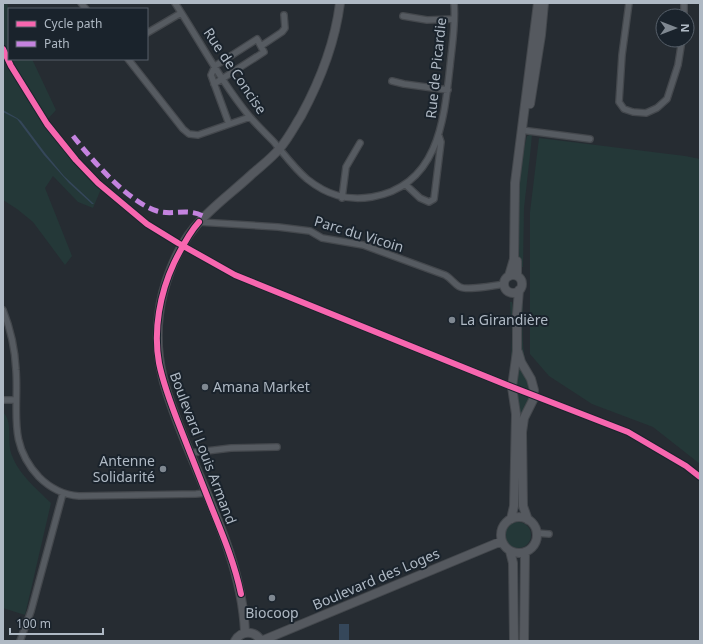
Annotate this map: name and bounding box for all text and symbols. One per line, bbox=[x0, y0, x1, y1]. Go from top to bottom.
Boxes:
legend bbox=[8, 8, 148, 60]
north arrow bbox=[655, 8, 695, 48]
text: Cycle path bbox=[44, 15, 102, 32]
street label: Rue de Picardie bbox=[421, 16, 450, 119]
street label: Rue de Concise bbox=[200, 24, 271, 118]
text: N bbox=[678, 24, 693, 32]
text: Path bbox=[44, 35, 70, 52]
street label: Parc du Vicoin bbox=[312, 211, 406, 256]
place label: La Girandière bbox=[460, 310, 548, 329]
marker: La Girandière bbox=[447, 315, 457, 325]
street label: Boulevard Louis Armand bbox=[166, 369, 241, 527]
place label: Amana Market bbox=[213, 377, 310, 396]
marker: Amana Market bbox=[200, 382, 210, 392]
place label: Antenne Solidarité bbox=[93, 451, 155, 486]
marker: Antenne Solidarité bbox=[158, 464, 168, 474]
street label: Boulevard des Loges bbox=[309, 543, 442, 614]
marker: Biocoop bbox=[267, 593, 277, 603]
place label: Biocoop bbox=[245, 603, 299, 622]
scale bar bbox=[10, 610, 103, 636]
text: 100 m bbox=[16, 615, 51, 632]

